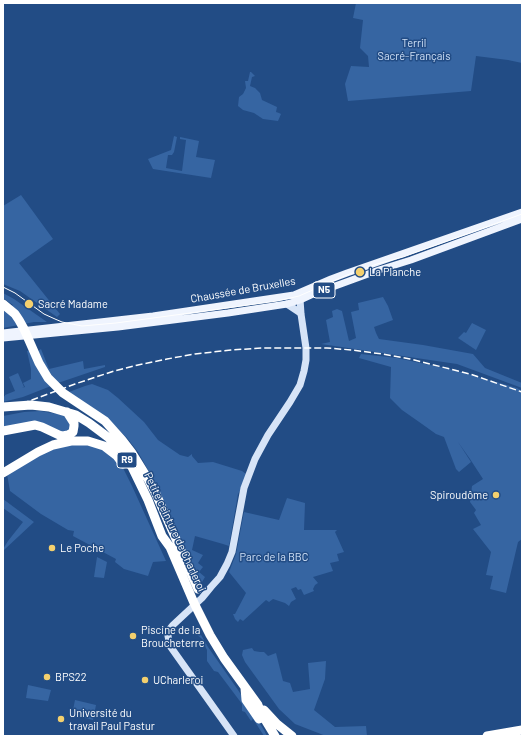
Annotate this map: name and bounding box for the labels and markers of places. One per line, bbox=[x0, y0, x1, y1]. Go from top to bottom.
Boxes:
place label: La Planche bbox=[369, 265, 421, 279]
marker: La Planche bbox=[354, 266, 366, 278]
place label: Sacré Madame bbox=[38, 297, 108, 311]
marker: Sacré Madame bbox=[23, 298, 35, 310]
place label: Spiroudôme bbox=[430, 488, 488, 502]
marker: Spiroudôme bbox=[491, 490, 501, 500]
place label: Le Poche bbox=[60, 541, 104, 555]
marker: Le Poche bbox=[47, 543, 57, 553]
place label: Piscine de la Broucheterre bbox=[141, 623, 205, 649]
marker: Piscine de la Broucheterre bbox=[128, 631, 138, 641]
place label: BPS22 bbox=[55, 670, 87, 684]
marker: BPS22 bbox=[42, 672, 52, 682]
place label: UCharleroi bbox=[153, 673, 203, 687]
marker: UCharleroi bbox=[140, 675, 150, 685]
place label: Université du travail Paul Pastur bbox=[69, 706, 155, 732]
marker: Université du travail Paul Pastur bbox=[56, 714, 66, 724]

